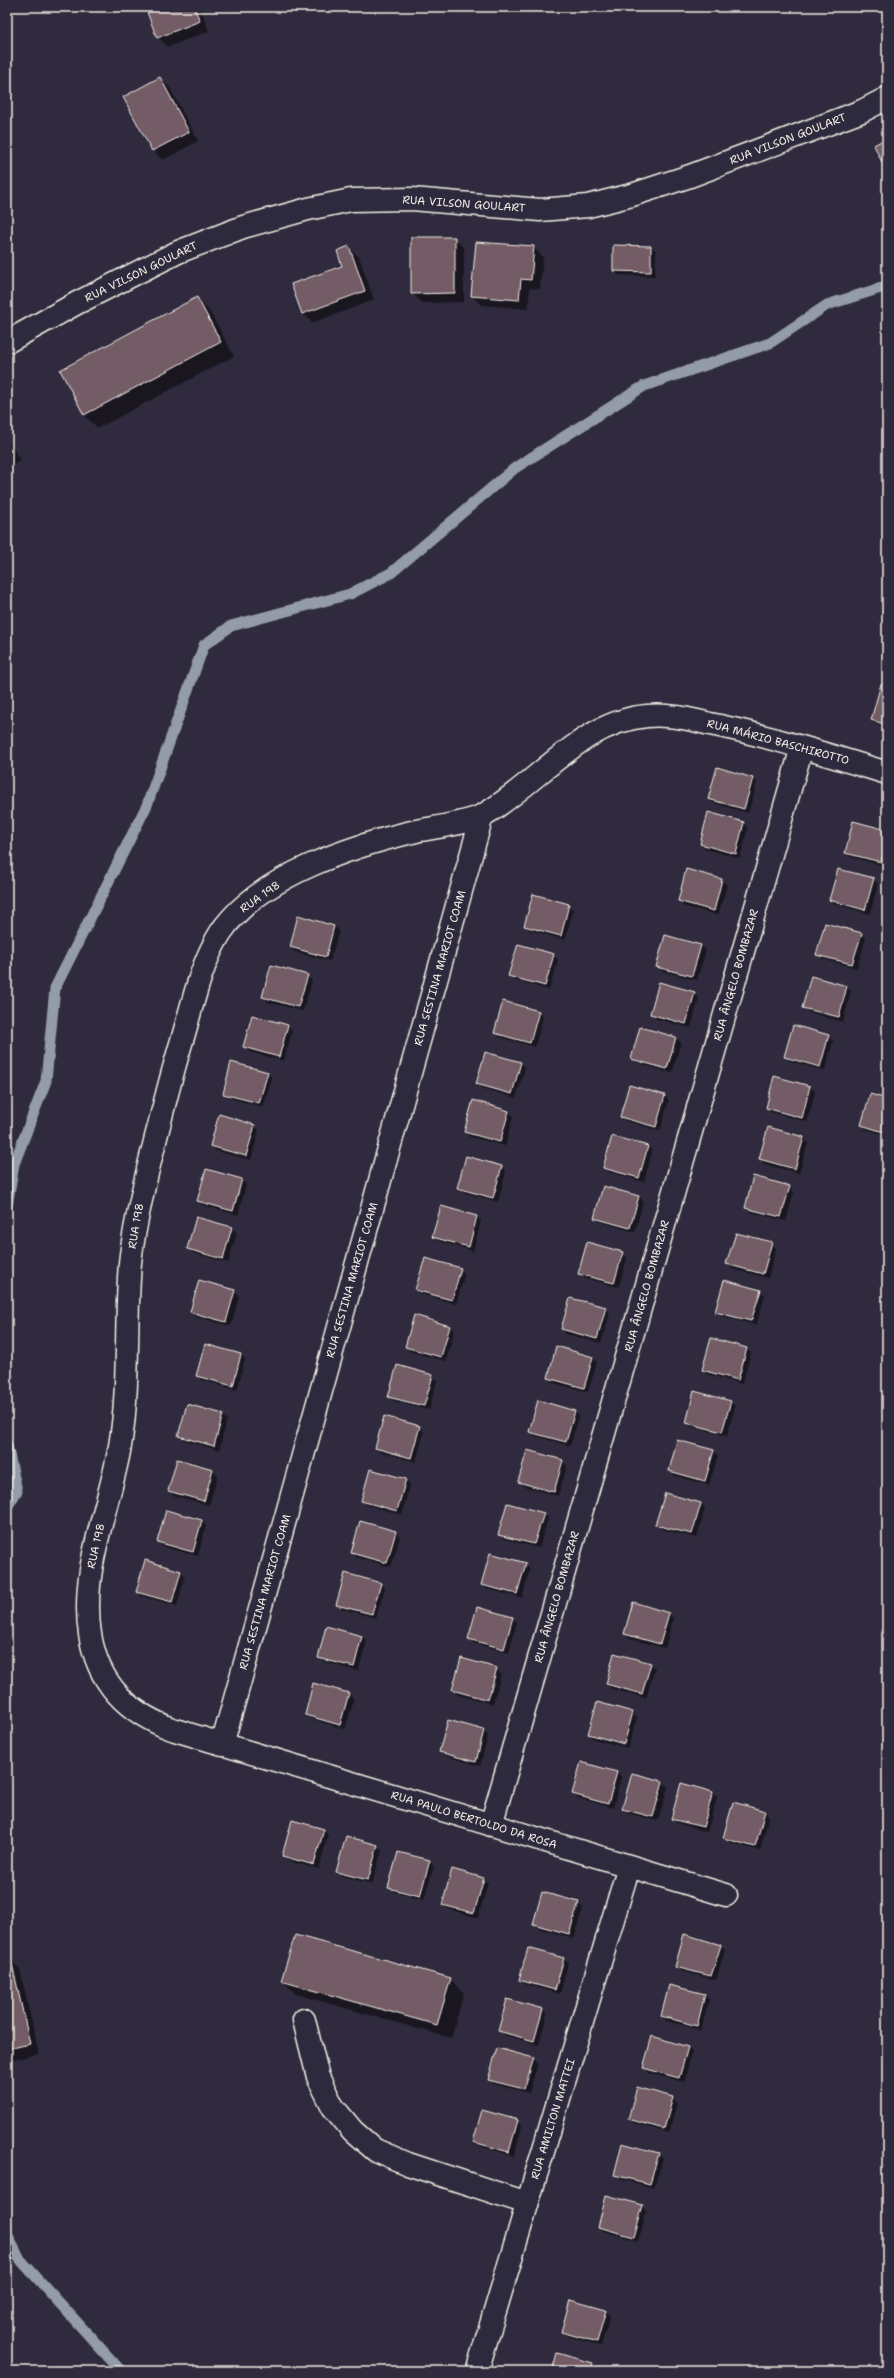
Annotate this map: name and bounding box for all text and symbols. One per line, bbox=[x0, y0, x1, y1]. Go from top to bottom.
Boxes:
street label: RUA VILSON GOULART bbox=[728, 110, 849, 168]
street label: RUA VILSON GOULART bbox=[402, 192, 526, 216]
street label: RUA VILSON GOULART bbox=[82, 238, 200, 306]
street label: RUA MÁRIO BASCHIROTTO bbox=[705, 715, 851, 768]
street label: RUA 198 bbox=[237, 878, 283, 916]
street label: RUA SESTINA MARIOT COAM bbox=[411, 888, 470, 1048]
street label: RUA ÂNGELO BOMBAZAR bbox=[709, 907, 762, 1043]
street label: RUA SESTINA MARIOT COAM bbox=[323, 1200, 382, 1360]
street label: RUA 198 bbox=[125, 1202, 147, 1250]
street label: RUA ÂNGELO BOMBAZAR bbox=[620, 1218, 673, 1354]
street label: RUA SESTINA MARIOT COAM bbox=[236, 1512, 295, 1672]
street label: RUA 198 bbox=[84, 1522, 108, 1570]
street label: RUA ÂNGELO BOMBAZAR bbox=[530, 1529, 583, 1665]
street label: RUA PAULO BERTOLDO DA ROSA bbox=[389, 1788, 559, 1852]
street label: RUA AMILTON MATTEI bbox=[527, 2057, 579, 2181]

